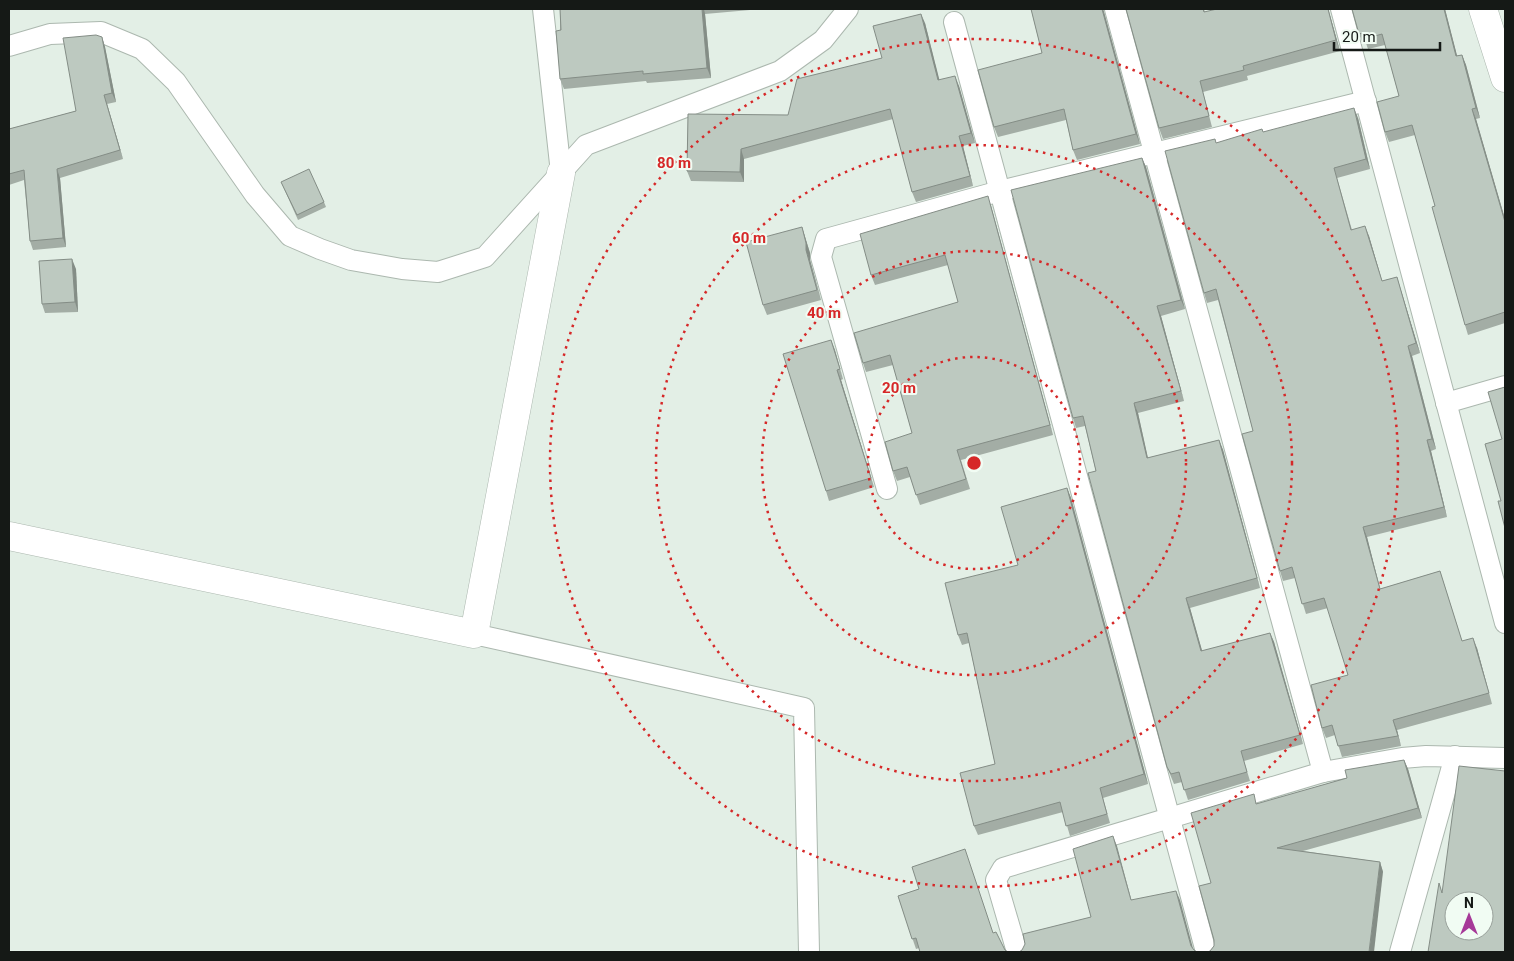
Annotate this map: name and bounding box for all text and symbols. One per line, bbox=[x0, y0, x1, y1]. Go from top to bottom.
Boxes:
scale bar bbox=[1334, 20, 1440, 52]
text: 20 m bbox=[1342, 28, 1376, 46]
text: 80 m bbox=[657, 154, 691, 172]
text: 60 m bbox=[732, 229, 766, 247]
text: 40 m bbox=[807, 304, 841, 322]
text: 20 m bbox=[882, 379, 916, 397]
centre of rings bbox=[965, 454, 983, 472]
north arrow bbox=[1444, 891, 1494, 941]
text: N bbox=[1464, 895, 1474, 911]

